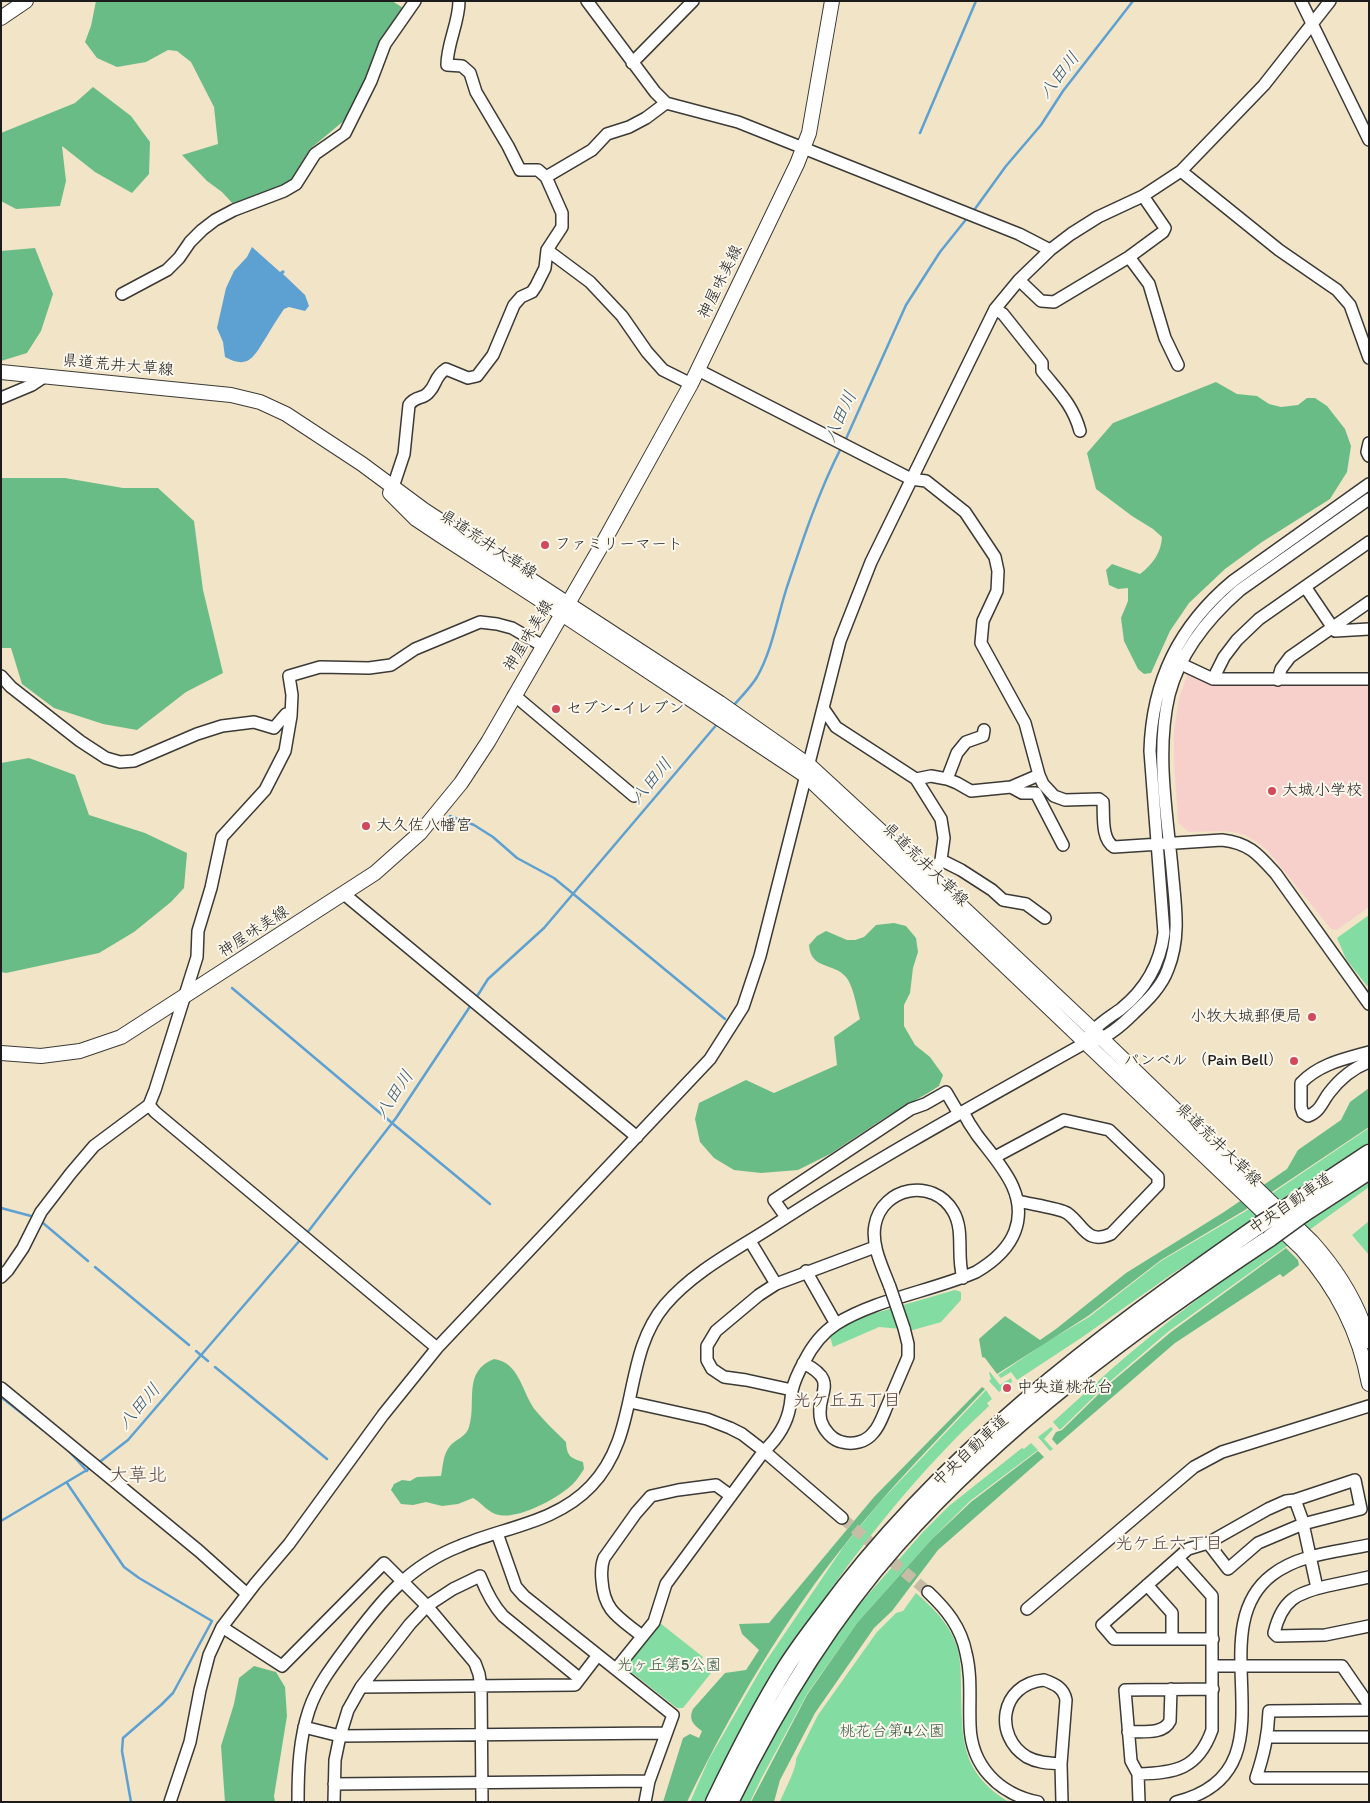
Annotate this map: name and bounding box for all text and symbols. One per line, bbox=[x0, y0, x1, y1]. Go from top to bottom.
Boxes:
water label: 八田川 bbox=[1035, 48, 1085, 104]
street label: 神屋味美線 bbox=[695, 242, 747, 322]
street label: 県道荒井大草線 bbox=[61, 352, 175, 380]
water label: 八田川 bbox=[820, 388, 862, 446]
street label: 県道荒井大草線 bbox=[436, 506, 540, 584]
place label: ファミリーマート bbox=[555, 535, 683, 555]
marker: ファミリーマート bbox=[539, 539, 551, 551]
street label: 神屋味美線 bbox=[500, 597, 558, 675]
place label: セブン-イレブン bbox=[566, 699, 684, 719]
marker: セブン-イレブン bbox=[550, 703, 562, 715]
water label: 八田川 bbox=[626, 754, 678, 810]
place label: 大城小学校 bbox=[1282, 781, 1362, 801]
marker: 大城小学校 bbox=[1266, 785, 1278, 797]
place label: 大久佐八幡宮 bbox=[376, 816, 472, 836]
street label: 県道荒井大草線 bbox=[878, 819, 972, 911]
marker: 大久佐八幡宮 bbox=[360, 820, 372, 832]
street label: 神屋味美線 bbox=[215, 902, 293, 962]
place label: 小牧大城郵便局 bbox=[1190, 1007, 1302, 1027]
marker: 小牧大城郵便局 bbox=[1306, 1011, 1318, 1023]
place label: パンベル （Pain Bell） bbox=[1124, 1051, 1284, 1071]
marker: パンベル （Pain Bell） bbox=[1288, 1055, 1300, 1067]
water label: 八田川 bbox=[371, 1067, 419, 1123]
street label: 県道荒井大草線 bbox=[1171, 1099, 1265, 1191]
street label: 中央自動車道 bbox=[1246, 1169, 1336, 1239]
place label: 中央道桃花台 bbox=[1017, 1378, 1113, 1398]
water label: 八田川 bbox=[114, 1380, 166, 1434]
marker: 中央道桃花台 bbox=[1001, 1382, 1013, 1394]
district label: 光ケ丘五丁目 bbox=[793, 1390, 901, 1412]
street label: 中央自動車道 bbox=[929, 1411, 1013, 1491]
district label: 大草北 bbox=[110, 1465, 166, 1487]
district label: 光ケ丘六丁目 bbox=[1115, 1533, 1223, 1555]
park label: 光ヶ丘第5公園 bbox=[617, 1656, 721, 1676]
park label: 桃花台第4公園 bbox=[839, 1722, 945, 1742]

